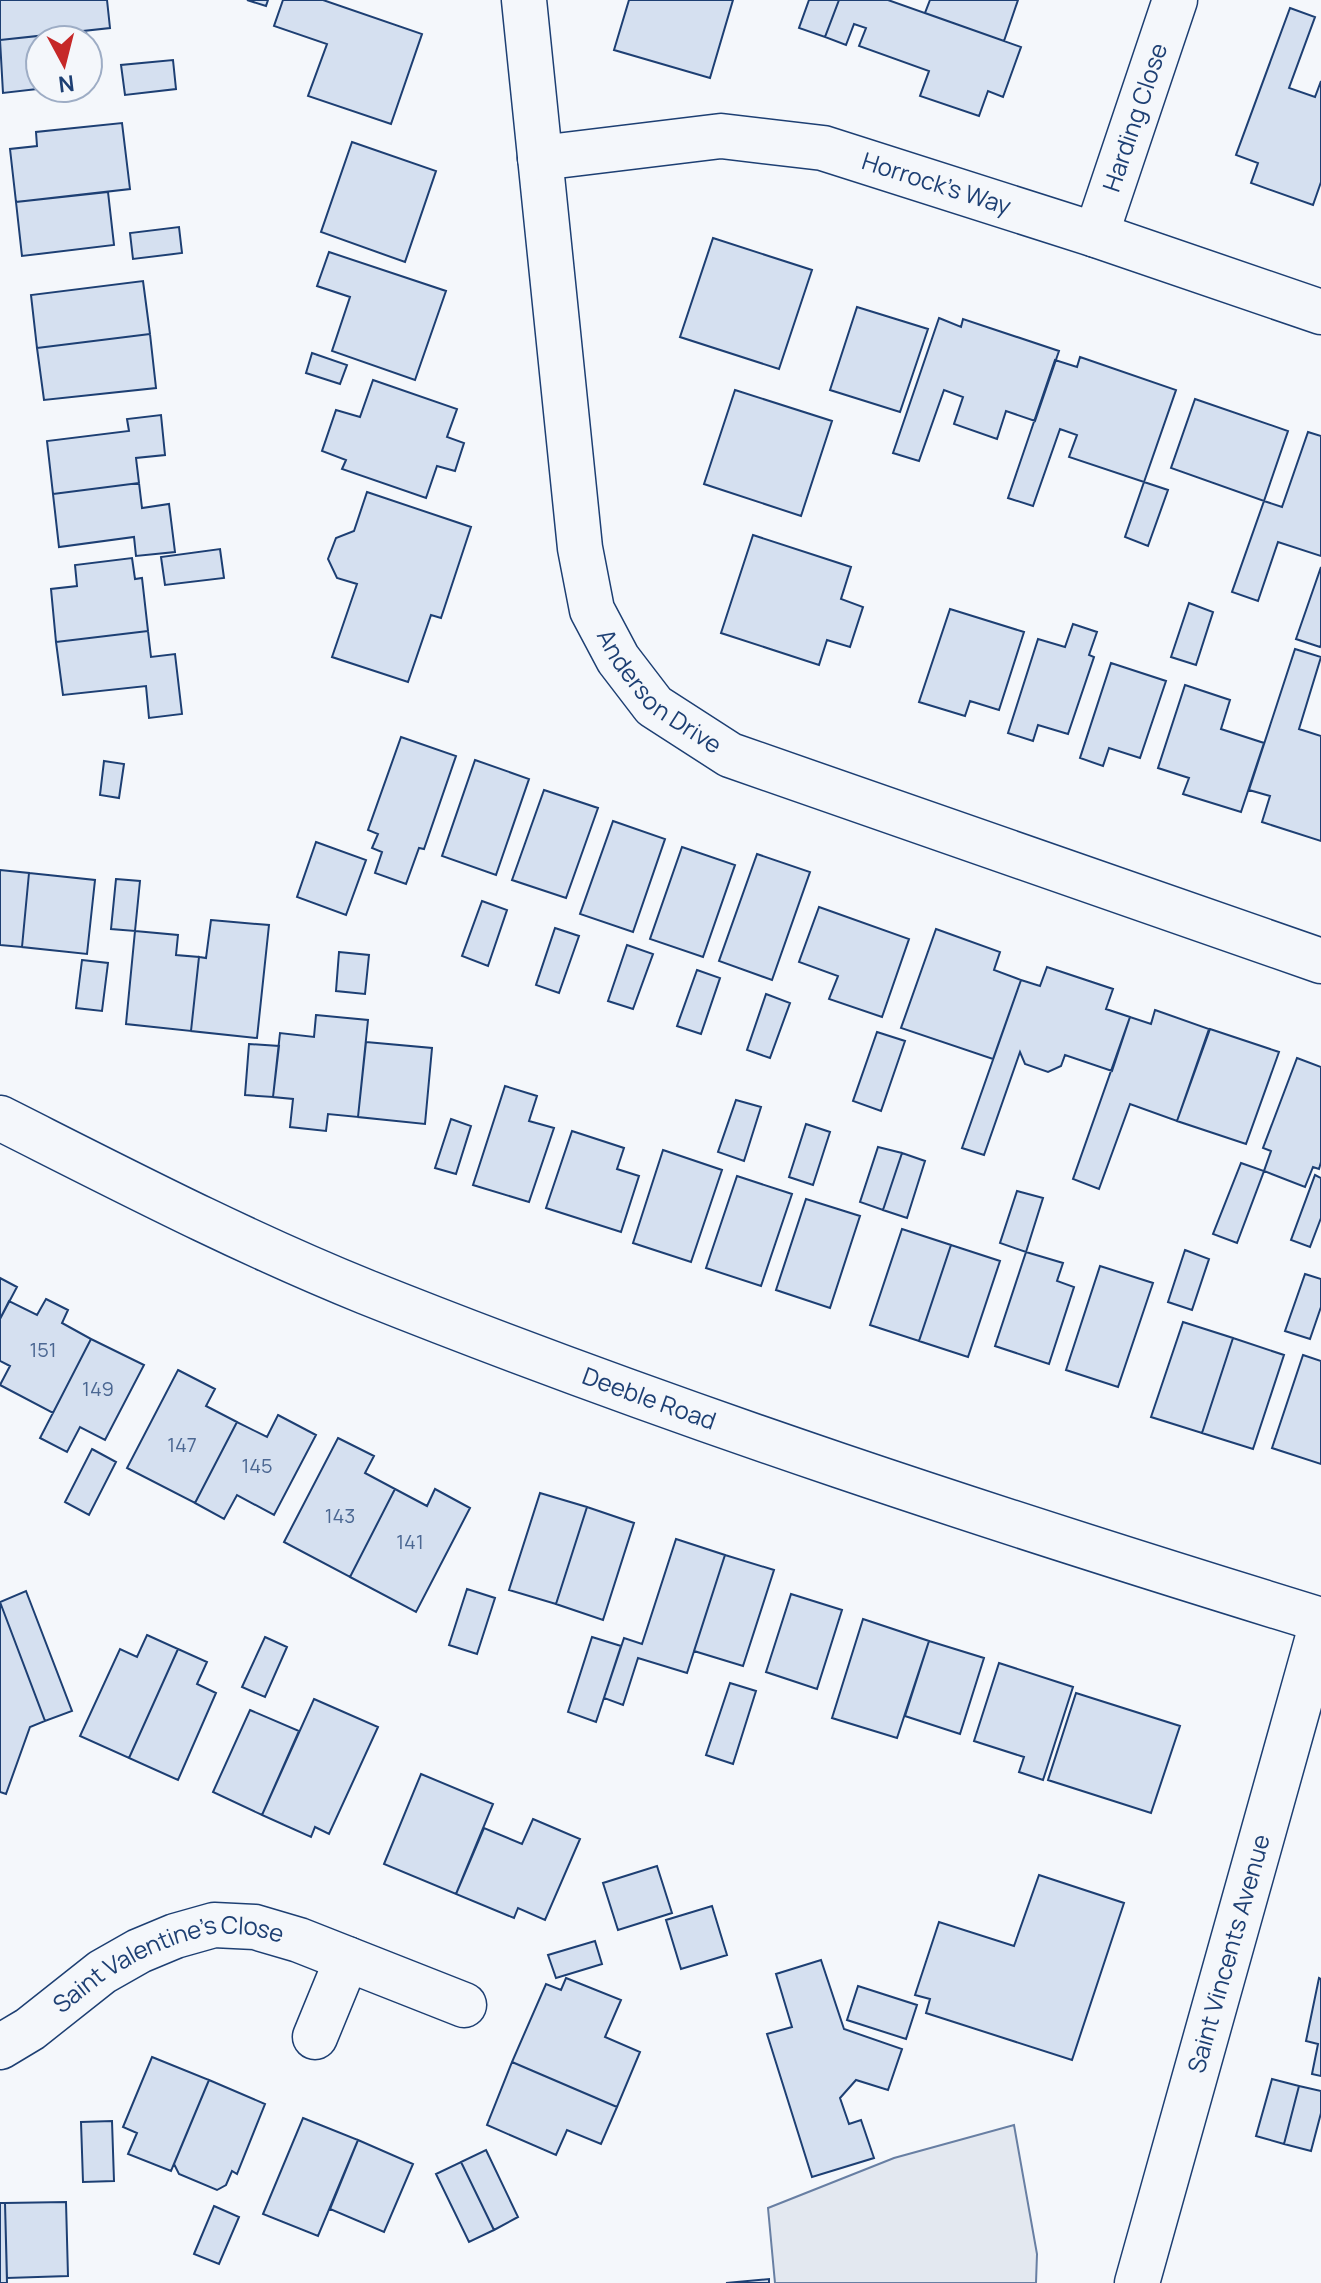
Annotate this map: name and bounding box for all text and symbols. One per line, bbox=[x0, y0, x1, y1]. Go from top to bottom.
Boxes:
north arrow bbox=[24, 24, 104, 104]
street label: Harding Close bbox=[1094, 38, 1174, 196]
text: N bbox=[57, 68, 76, 100]
street label: Horrock's Way bbox=[858, 143, 1016, 222]
street label: Anderson Drive bbox=[590, 623, 729, 760]
house number: 151 bbox=[29, 1336, 57, 1363]
street label: Deeble Road bbox=[578, 1358, 721, 1437]
house number: 149 bbox=[82, 1375, 114, 1402]
house number: 147 bbox=[167, 1431, 197, 1458]
house number: 145 bbox=[241, 1452, 273, 1479]
house number: 143 bbox=[325, 1502, 355, 1529]
house number: 141 bbox=[396, 1528, 424, 1555]
street label: Saint Vincents Avenue bbox=[1179, 1830, 1277, 2076]
street label: Saint Valentine's Close bbox=[45, 1907, 288, 2020]

